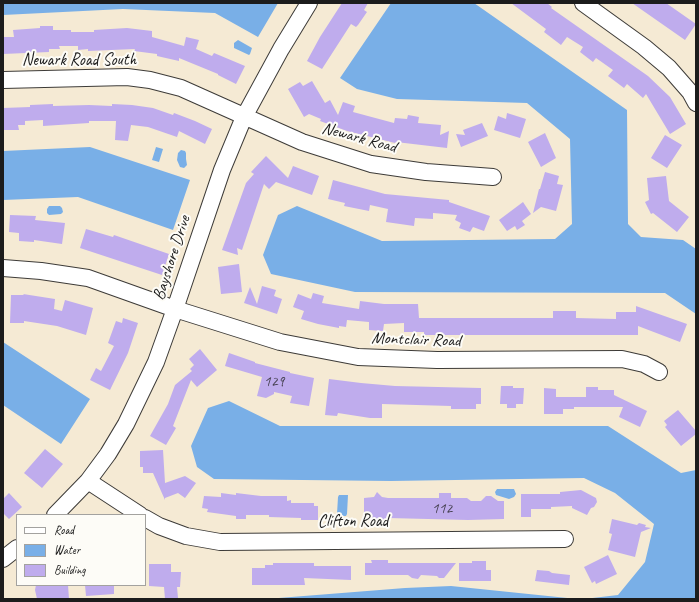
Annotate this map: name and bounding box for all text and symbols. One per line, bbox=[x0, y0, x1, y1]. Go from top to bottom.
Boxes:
street label: Newark Road South bbox=[22, 51, 136, 71]
street label: Newark Road bbox=[319, 118, 399, 158]
street label: Bayshore Drive bbox=[149, 213, 195, 303]
street label: Montclair Road bbox=[371, 328, 461, 352]
house number: 129 bbox=[264, 373, 284, 391]
house number: 112 bbox=[432, 500, 452, 518]
street label: Clifton Road bbox=[318, 512, 388, 532]
legend bbox=[16, 514, 146, 586]
text: Road bbox=[54, 522, 74, 538]
text: Water bbox=[54, 542, 80, 558]
text: Building bbox=[54, 562, 86, 578]

